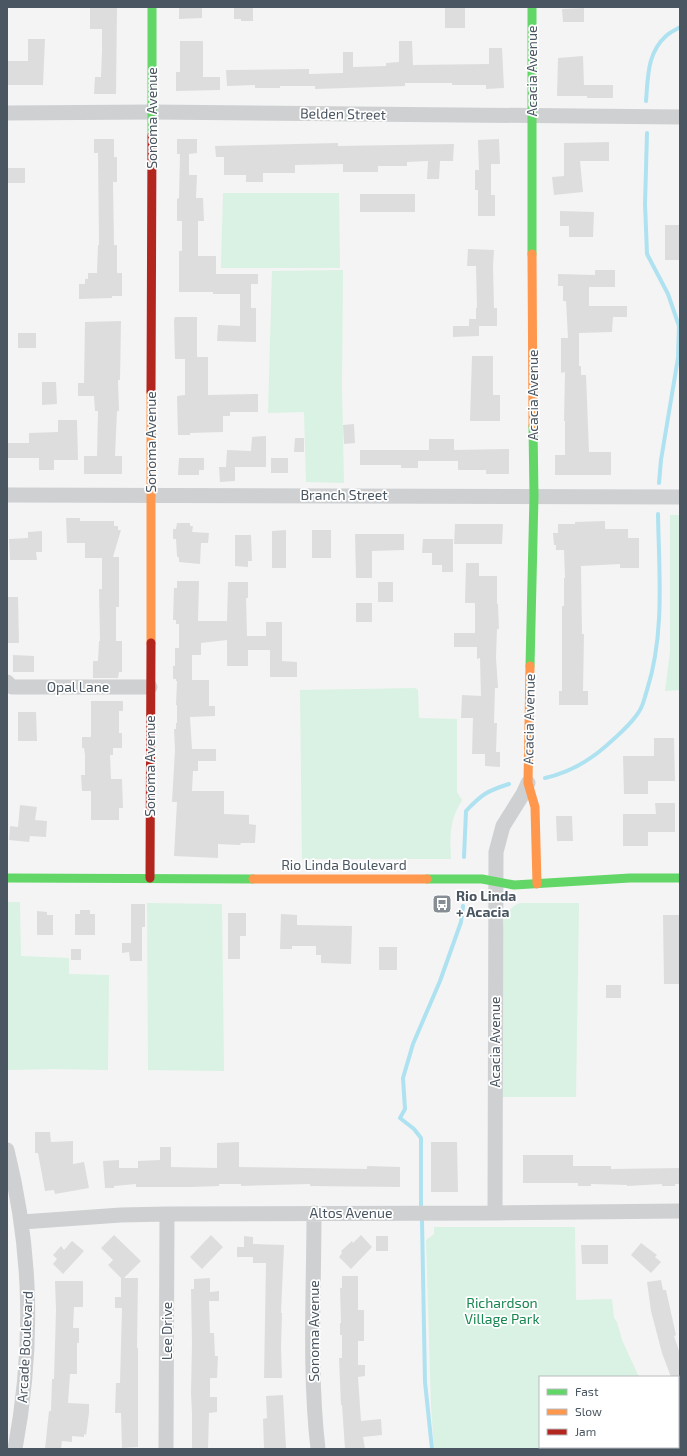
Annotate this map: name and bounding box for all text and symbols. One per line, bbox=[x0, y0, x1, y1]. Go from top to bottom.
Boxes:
street label: Acacia Avenue bbox=[523, 26, 540, 116]
street label: Sonoma Avenue bbox=[143, 67, 160, 169]
street label: Belden Street bbox=[300, 104, 386, 123]
street label: Acacia Avenue bbox=[524, 350, 541, 440]
street label: Sonoma Avenue bbox=[142, 391, 159, 493]
street label: Branch Street bbox=[300, 486, 388, 503]
street label: Acacia Avenue bbox=[519, 673, 538, 765]
street label: Opal Lane bbox=[47, 678, 109, 695]
street label: Sonoma Avenue bbox=[141, 715, 158, 817]
street label: Rio Linda Boulevard bbox=[281, 856, 407, 873]
place label: Rio Linda + Acacia bbox=[456, 887, 516, 920]
bus stop icon: Rio Linda + Acacia bbox=[431, 893, 453, 915]
street label: Acacia Avenue bbox=[486, 997, 503, 1087]
street label: Altos Avenue bbox=[310, 1204, 392, 1221]
street label: Sonoma Avenue bbox=[305, 1280, 322, 1382]
street label: Arcade Boulevard bbox=[13, 1291, 36, 1403]
park label: Richardson Village Park bbox=[464, 1294, 540, 1327]
street label: Lee Drive bbox=[158, 1302, 175, 1360]
legend bbox=[539, 1376, 679, 1448]
text: Fast bbox=[575, 1384, 599, 1398]
text: Slow bbox=[575, 1404, 602, 1418]
text: Jam bbox=[575, 1424, 596, 1438]

